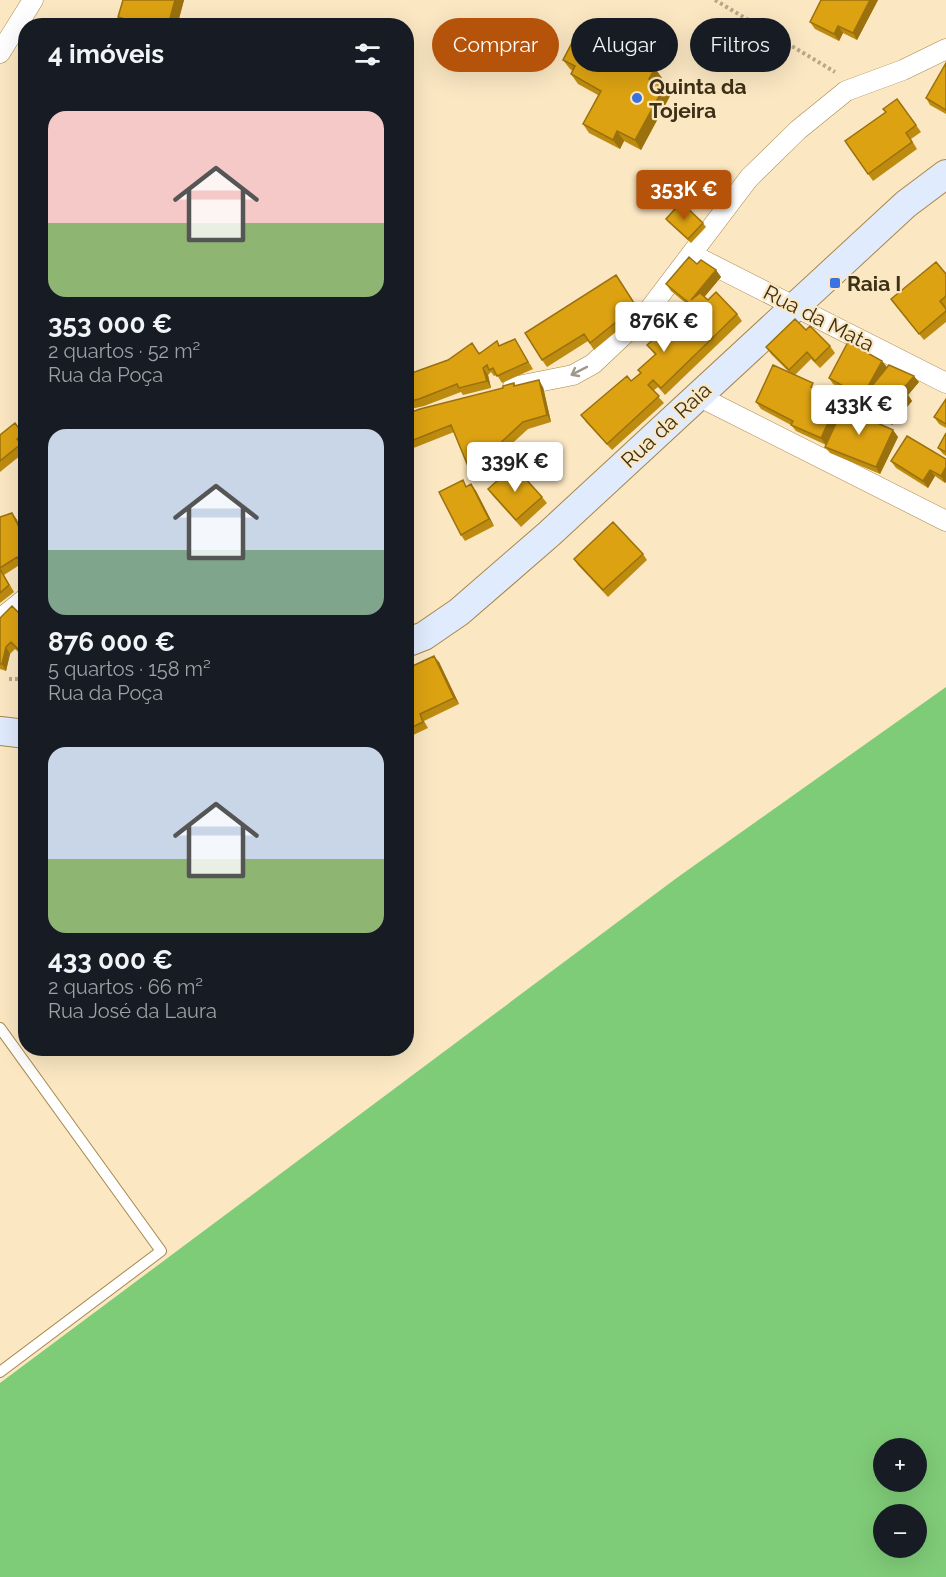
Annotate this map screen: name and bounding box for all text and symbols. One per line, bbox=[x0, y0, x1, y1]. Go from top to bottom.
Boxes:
chip: Comprar bbox=[432, 18, 559, 72]
chip: Alugar bbox=[571, 18, 678, 72]
chip: Filtros bbox=[690, 18, 791, 72]
icon: filters bbox=[351, 38, 384, 71]
text: 4 imóveis bbox=[48, 39, 164, 69]
place label: Quinta da Tojeira bbox=[649, 74, 747, 123]
marker: Quinta da Tojeira bbox=[630, 91, 644, 105]
icon: home bbox=[162, 150, 270, 258]
pin: 353K € bbox=[635, 170, 733, 221]
text: 353K € bbox=[650, 177, 718, 201]
place label: Raia I bbox=[847, 271, 901, 296]
marker: Raia I bbox=[828, 276, 842, 290]
street label: Rua da Mata bbox=[759, 279, 879, 357]
pin: 876K € bbox=[615, 302, 713, 353]
text: 353 000 € bbox=[48, 309, 173, 339]
text: 876K € bbox=[629, 309, 699, 333]
text: 2 quartos · 52 m² bbox=[48, 339, 200, 363]
text: Rua da Poça bbox=[48, 363, 163, 387]
one-way arrow bbox=[571, 366, 589, 378]
street label: Rua da Raia bbox=[616, 377, 716, 473]
pin: 433K € bbox=[810, 385, 908, 436]
text: 433K € bbox=[825, 392, 893, 416]
pin: 339K € bbox=[466, 442, 564, 493]
text: 339K € bbox=[481, 449, 549, 473]
icon: home bbox=[162, 468, 270, 576]
text: 876 000 € bbox=[48, 627, 175, 657]
text: 5 quartos · 158 m² bbox=[48, 657, 211, 681]
text: Rua da Poça bbox=[48, 681, 163, 705]
icon: home bbox=[162, 786, 270, 894]
text: 433 000 € bbox=[48, 945, 173, 975]
text: 2 quartos · 66 m² bbox=[48, 975, 203, 999]
text: Rua José da Laura bbox=[48, 999, 217, 1023]
map controls bbox=[873, 1438, 927, 1558]
button: + bbox=[873, 1438, 927, 1492]
button: − bbox=[873, 1504, 927, 1558]

